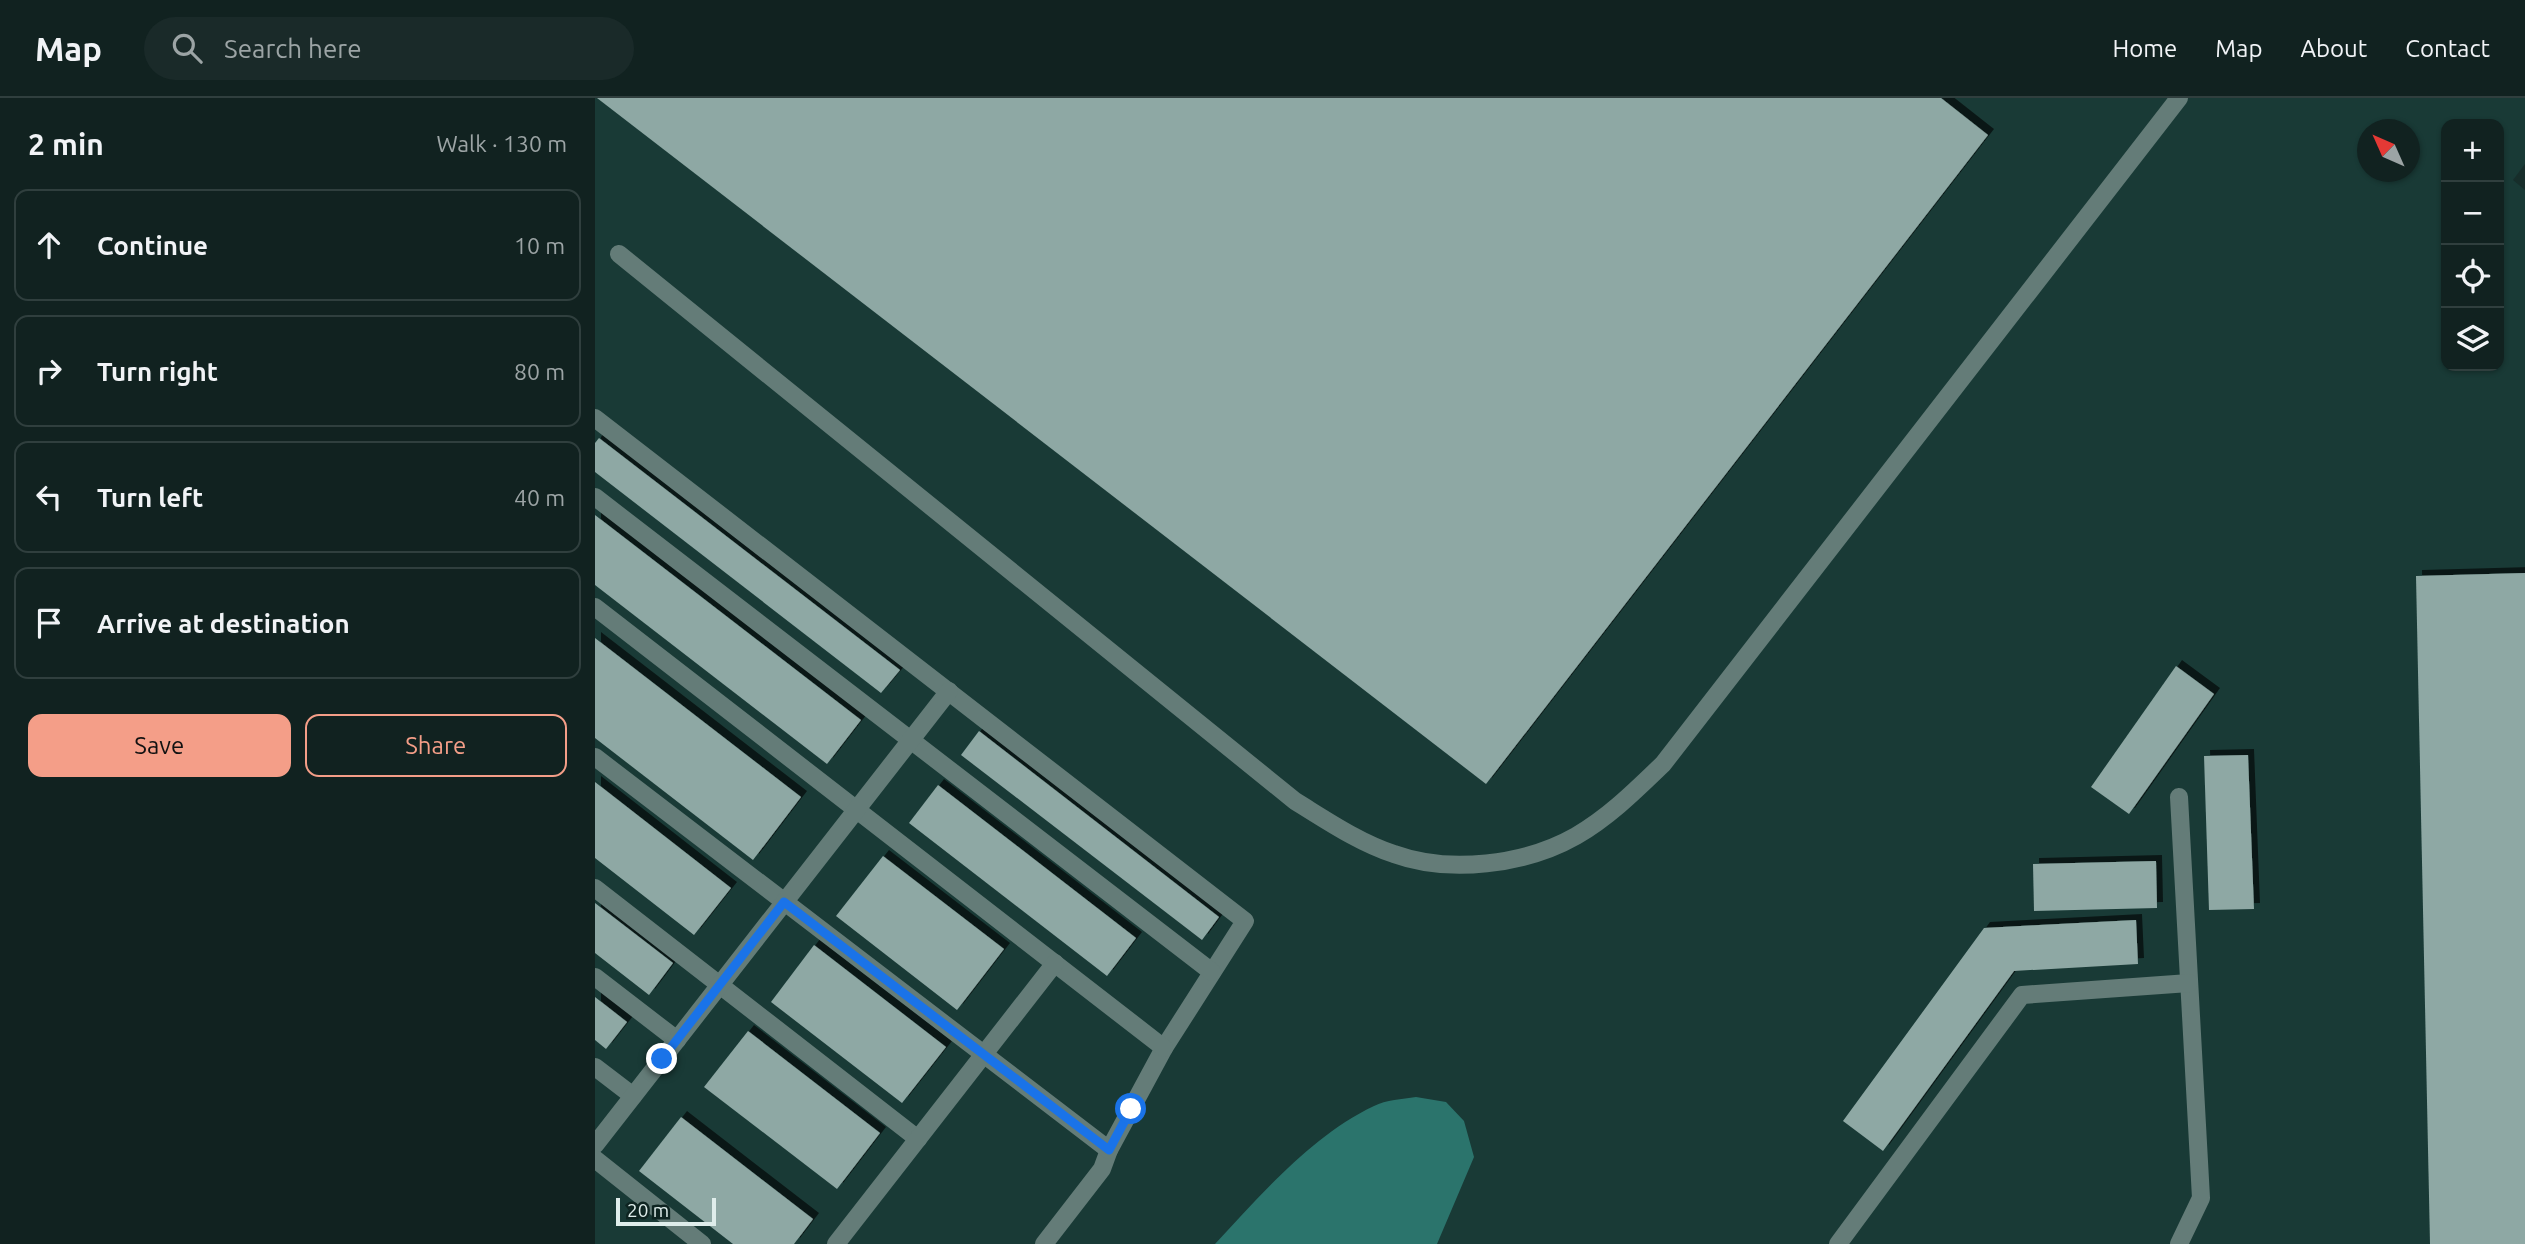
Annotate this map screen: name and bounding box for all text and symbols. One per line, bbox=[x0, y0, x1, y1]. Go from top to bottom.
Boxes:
search box bbox=[144, 17, 634, 80]
icon: search bbox=[168, 29, 206, 67]
text: Map bbox=[35, 30, 102, 67]
text: Search here bbox=[224, 34, 362, 63]
text: Home bbox=[2112, 35, 2177, 62]
text: Map bbox=[2215, 35, 2262, 62]
text: About bbox=[2300, 35, 2367, 62]
text: Contact bbox=[2405, 35, 2490, 62]
north arrow bbox=[2357, 119, 2420, 182]
map controls bbox=[2441, 119, 2504, 371]
button: + bbox=[2441, 119, 2504, 182]
text: 2 min bbox=[28, 127, 104, 161]
text: Walk · 130 m bbox=[436, 131, 567, 156]
button: − bbox=[2441, 182, 2504, 245]
icon: ahead bbox=[30, 226, 68, 264]
text: Continue bbox=[97, 231, 208, 260]
text: 10 m bbox=[514, 233, 565, 258]
button: locate bbox=[2441, 245, 2504, 308]
button: layers bbox=[2441, 308, 2504, 371]
icon: right bbox=[30, 352, 68, 390]
text: Turn right bbox=[97, 357, 218, 386]
text: 80 m bbox=[514, 359, 565, 384]
icon: left bbox=[30, 478, 68, 516]
text: Turn left bbox=[97, 483, 203, 512]
text: 40 m bbox=[514, 485, 565, 510]
icon: arrive bbox=[30, 604, 68, 642]
text: Arrive at destination bbox=[97, 609, 350, 638]
button: Save bbox=[28, 714, 291, 777]
button: Share bbox=[305, 714, 567, 777]
route end bbox=[646, 1043, 677, 1074]
route start bbox=[1115, 1093, 1146, 1124]
scale bar bbox=[616, 1195, 716, 1227]
text: 20 m bbox=[627, 1199, 669, 1221]

